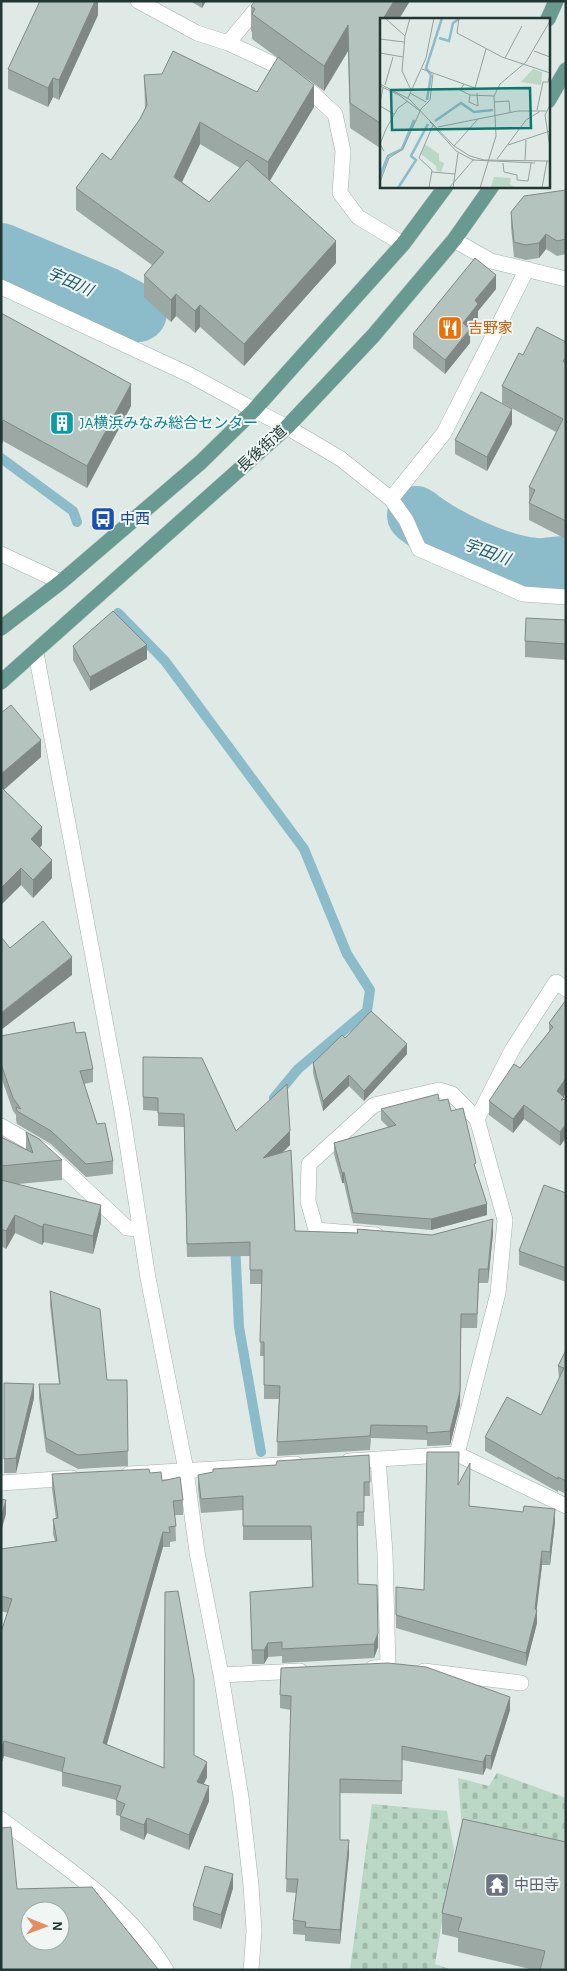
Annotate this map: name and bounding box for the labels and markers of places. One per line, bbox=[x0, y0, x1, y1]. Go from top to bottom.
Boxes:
restaurant icon: 吉野家 bbox=[437, 315, 463, 341]
place label: 吉野家 bbox=[468, 320, 513, 336]
building icon: JA横浜みなみ総合センター bbox=[49, 410, 75, 436]
place label: JA横浜みなみ総合センター bbox=[80, 415, 258, 431]
bus stop icon: 中西 bbox=[90, 506, 116, 532]
place label: 中西 bbox=[120, 511, 150, 527]
temple icon: 中田寺 bbox=[484, 1872, 510, 1898]
place label: 中田寺 bbox=[514, 1877, 559, 1893]

